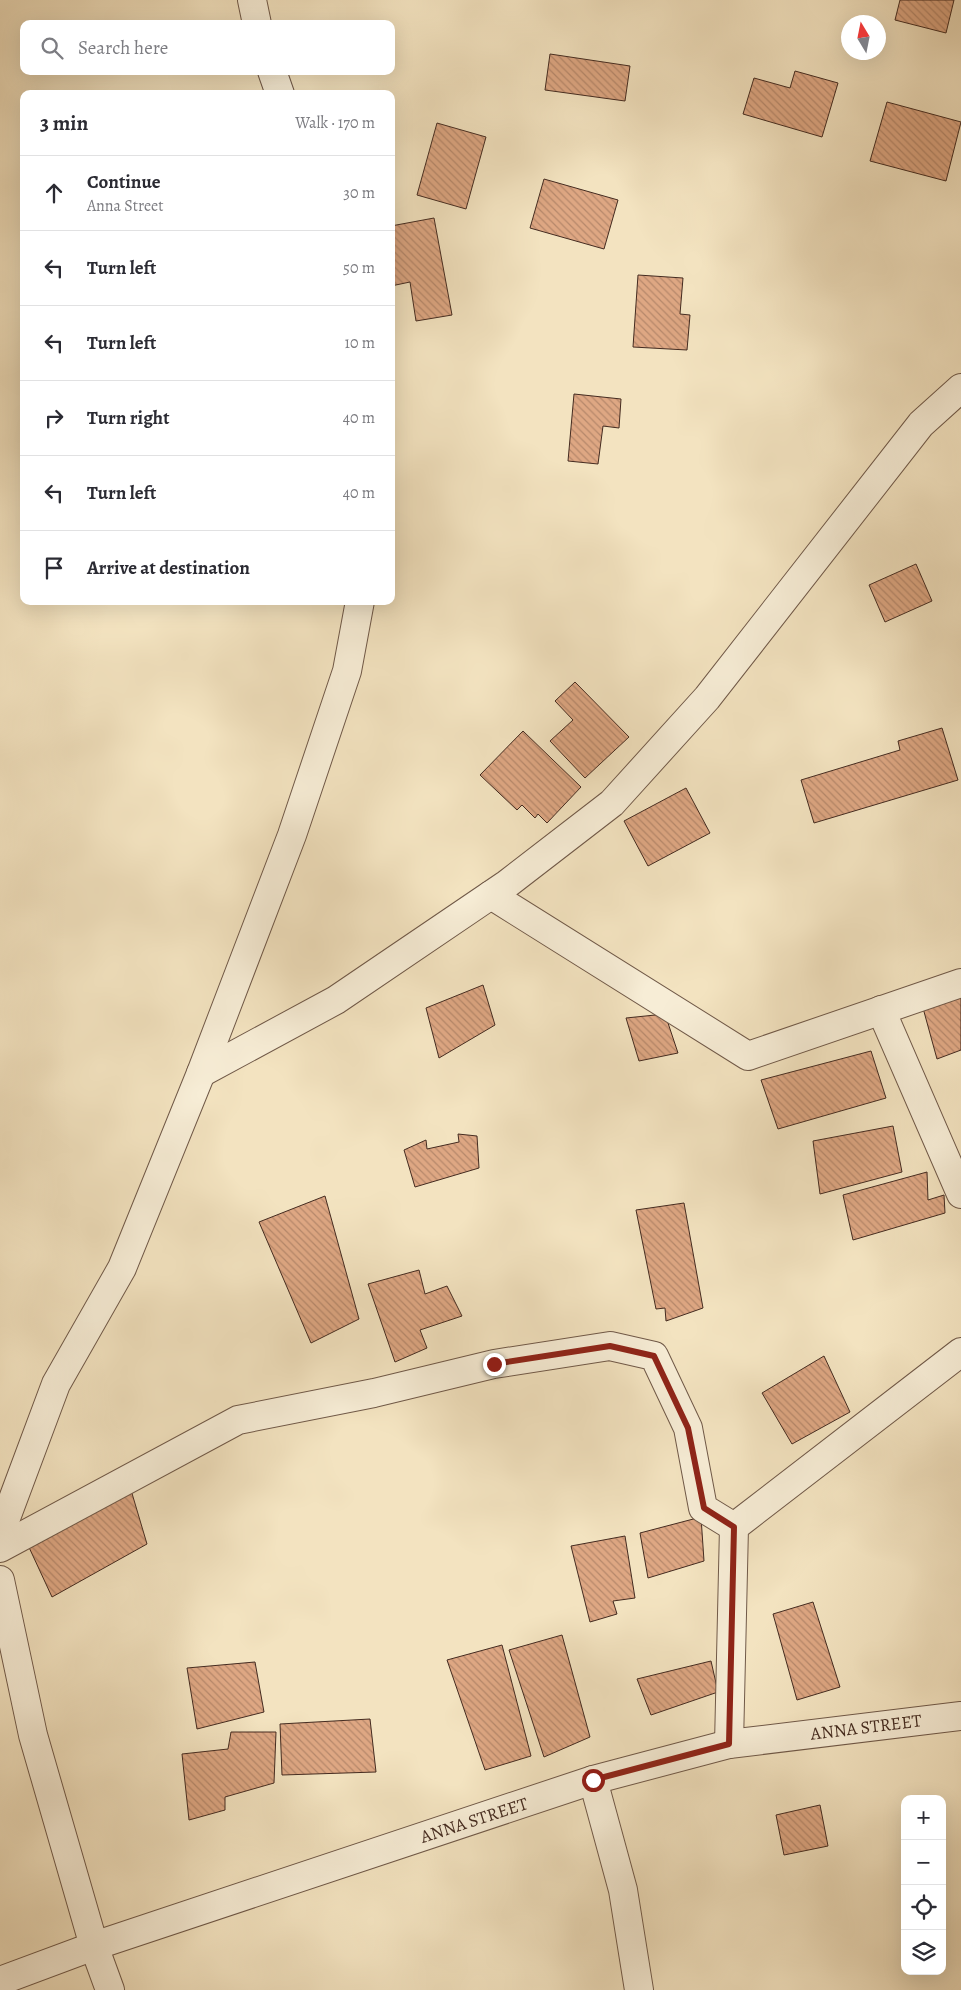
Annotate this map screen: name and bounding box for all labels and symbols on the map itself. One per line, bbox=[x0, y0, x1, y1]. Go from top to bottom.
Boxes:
north arrow bbox=[841, 15, 886, 60]
route end bbox=[483, 1353, 506, 1376]
street label: ANNA STREET bbox=[808, 1708, 923, 1746]
route start bbox=[582, 1769, 605, 1792]
street label: ANNA STREET bbox=[416, 1791, 531, 1849]

